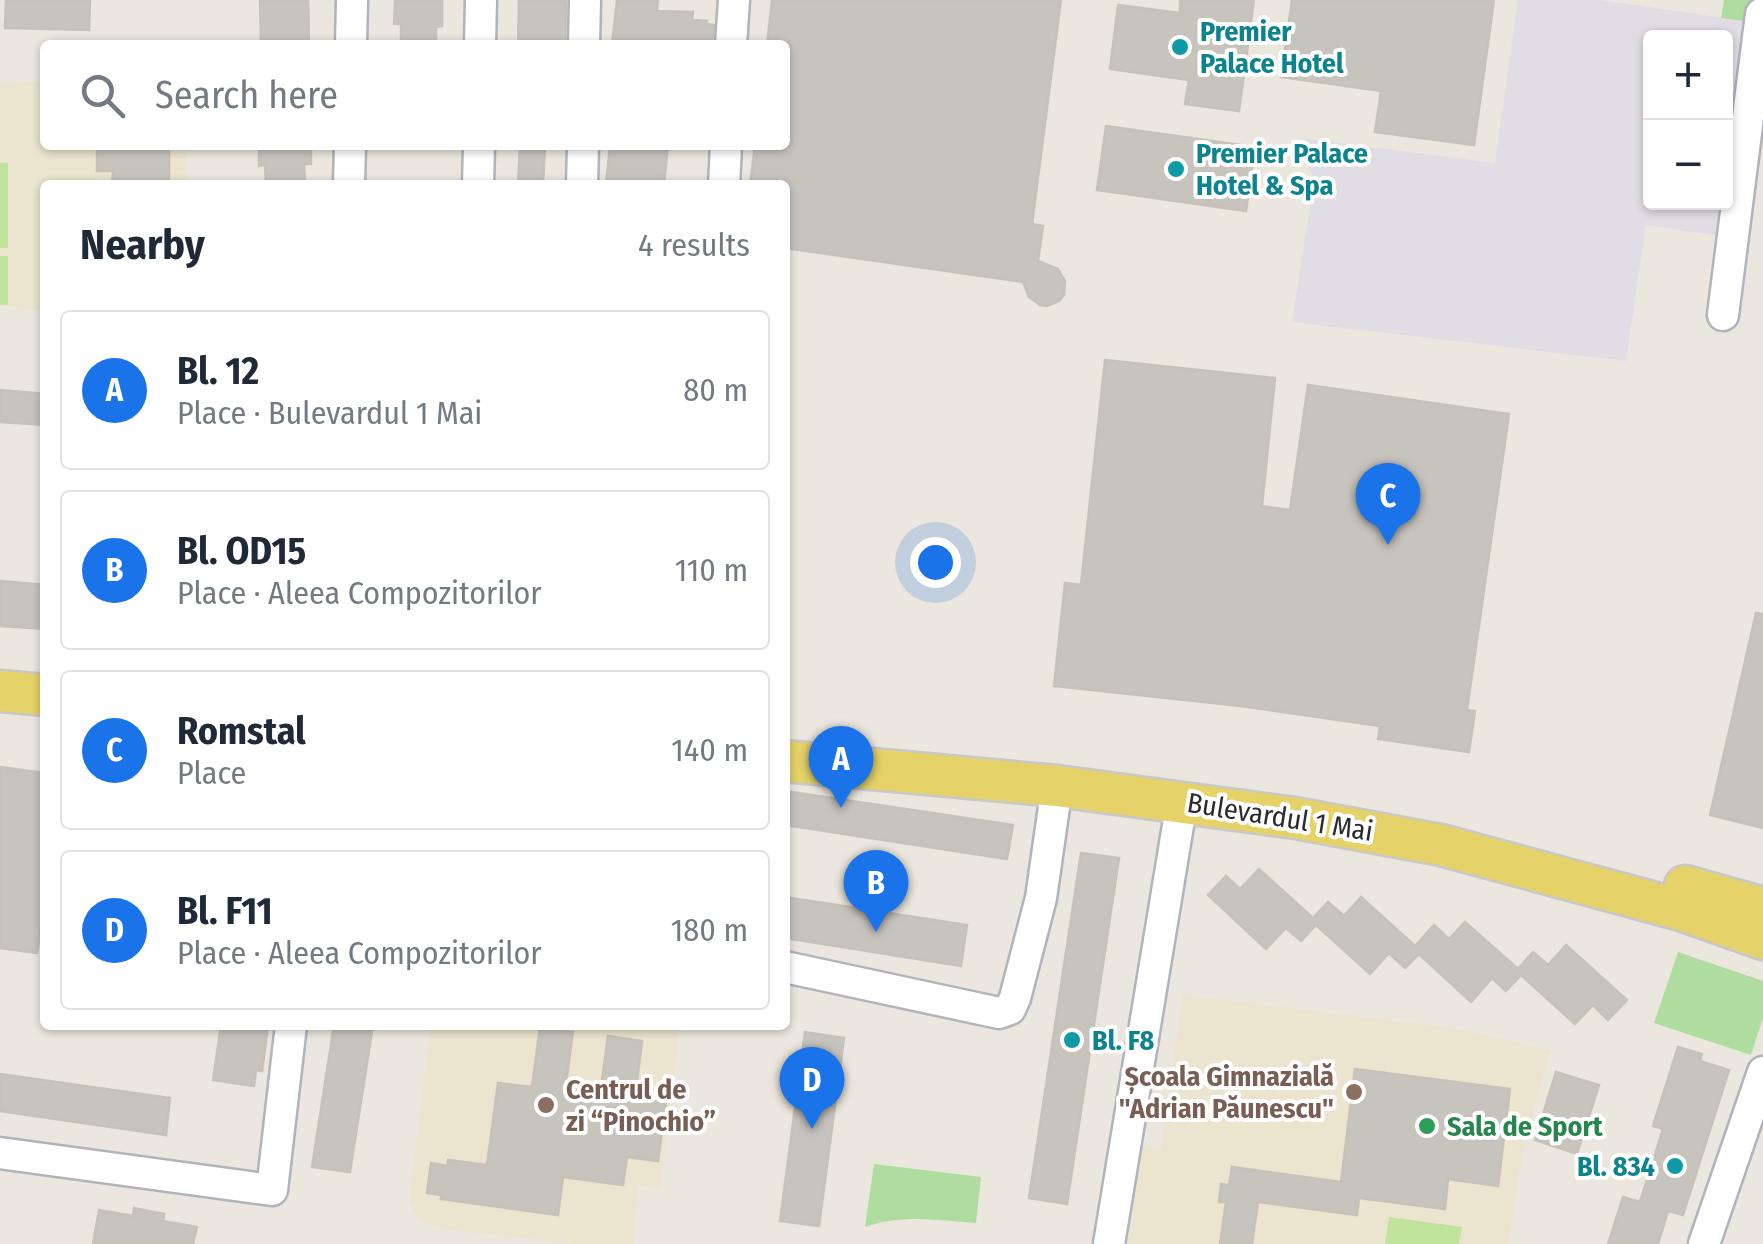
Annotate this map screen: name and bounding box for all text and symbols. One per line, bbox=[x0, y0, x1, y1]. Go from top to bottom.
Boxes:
place label: Premier Palace Hotel bbox=[1200, 15, 1344, 80]
map controls bbox=[1643, 30, 1733, 210]
button: + bbox=[1643, 30, 1733, 120]
marker: Premier Palace Hotel bbox=[1169, 36, 1191, 58]
search box bbox=[40, 40, 790, 150]
icon: search bbox=[75, 68, 130, 123]
text: Search here bbox=[155, 72, 338, 118]
button: − bbox=[1643, 120, 1733, 210]
place label: Premier Palace Hotel & Spa bbox=[1196, 137, 1368, 202]
marker: Premier Palace Hotel & Spa bbox=[1165, 158, 1187, 180]
text: Nearby bbox=[80, 220, 205, 270]
text: 4 results bbox=[638, 226, 750, 264]
text: Bl. 12 bbox=[177, 348, 259, 394]
text: A bbox=[106, 371, 123, 409]
text: 80 m bbox=[683, 371, 748, 409]
text: Place · Bulevardul 1 Mai bbox=[177, 394, 482, 432]
pin: C bbox=[1356, 462, 1420, 545]
text: Bl. OD15 bbox=[177, 528, 306, 574]
your location bbox=[910, 537, 961, 588]
text: B bbox=[106, 551, 123, 589]
text: 110 m bbox=[675, 551, 748, 589]
text: Place · Aleea Compozitorilor bbox=[177, 574, 541, 612]
text: Romstal bbox=[177, 708, 306, 754]
pin: A bbox=[808, 726, 874, 808]
text: C bbox=[106, 731, 123, 769]
text: 140 m bbox=[671, 731, 748, 769]
text: Place bbox=[177, 754, 246, 792]
street label: Bulevardul 1 Mai bbox=[1185, 786, 1375, 848]
pin: B bbox=[844, 850, 908, 932]
text: Bl. F11 bbox=[177, 888, 273, 934]
text: D bbox=[105, 911, 124, 949]
text: 180 m bbox=[671, 911, 748, 949]
text: Place · Aleea Compozitorilor bbox=[177, 934, 541, 972]
place label: Bl. F8 bbox=[1092, 1024, 1154, 1057]
marker: Bl. F8 bbox=[1061, 1029, 1083, 1051]
pin: D bbox=[780, 1046, 844, 1129]
place label: Școala Gimnazială "Adrian Păunescu" bbox=[1119, 1060, 1334, 1125]
place label: Centrul de zi “Pinochio” bbox=[566, 1073, 716, 1138]
marker: Școala Gimnazială "Adrian Păunescu" bbox=[1343, 1081, 1365, 1103]
marker: Centrul de zi “Pinochio” bbox=[535, 1094, 557, 1116]
place label: Sala de Sport bbox=[1447, 1110, 1604, 1143]
marker: Sala de Sport bbox=[1416, 1115, 1438, 1137]
place label: Bl. 834 bbox=[1577, 1150, 1655, 1183]
marker: Bl. 834 bbox=[1664, 1155, 1686, 1177]

